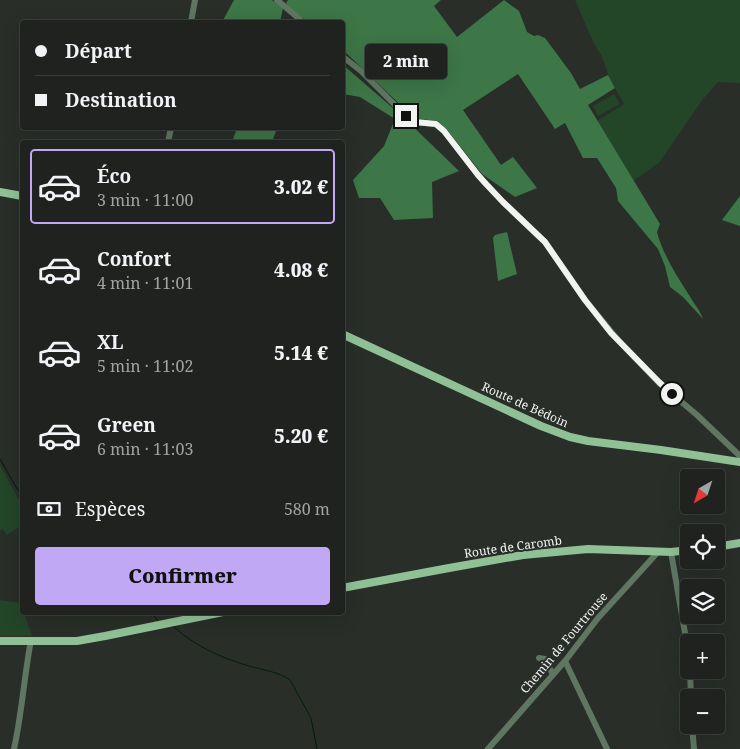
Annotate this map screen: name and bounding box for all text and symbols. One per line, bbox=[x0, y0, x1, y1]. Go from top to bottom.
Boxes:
text: Départ bbox=[65, 38, 132, 64]
callout: 2 min bbox=[365, 44, 447, 78]
text: 2 min bbox=[383, 50, 429, 72]
text: Destination bbox=[65, 87, 177, 113]
route end bbox=[395, 105, 417, 127]
text: Éco bbox=[97, 163, 131, 189]
icon: car bbox=[37, 164, 82, 209]
text: 3.02 € bbox=[274, 174, 328, 200]
text: 3 min · 11:00 bbox=[97, 189, 193, 211]
text: Confort bbox=[97, 246, 171, 272]
icon: car bbox=[37, 247, 82, 292]
text: 4.08 € bbox=[274, 257, 328, 283]
text: 4 min · 11:01 bbox=[97, 272, 193, 294]
text: XL bbox=[97, 329, 123, 355]
icon: car bbox=[37, 330, 82, 375]
text: 5.14 € bbox=[274, 340, 328, 366]
text: 5 min · 11:02 bbox=[97, 355, 193, 377]
street label: Route de Bédoin bbox=[479, 378, 571, 431]
route start bbox=[661, 383, 683, 405]
text: Green bbox=[97, 412, 156, 438]
icon: car bbox=[37, 413, 82, 458]
text: 5.20 € bbox=[274, 423, 328, 449]
text: 6 min · 11:03 bbox=[97, 438, 193, 460]
north arrow bbox=[680, 469, 725, 514]
map controls bbox=[680, 469, 725, 734]
icon: cash bbox=[35, 495, 63, 523]
text: Espèces bbox=[75, 496, 145, 522]
text: 580 m bbox=[284, 498, 330, 520]
button: locate bbox=[680, 524, 725, 569]
street label: Route de Caromb bbox=[463, 531, 563, 562]
button: Confirmer bbox=[35, 547, 330, 605]
button: layers bbox=[680, 579, 725, 624]
street label: Chemin de Fourtrouse bbox=[516, 588, 611, 697]
button: + bbox=[680, 634, 725, 679]
button: − bbox=[680, 689, 725, 734]

